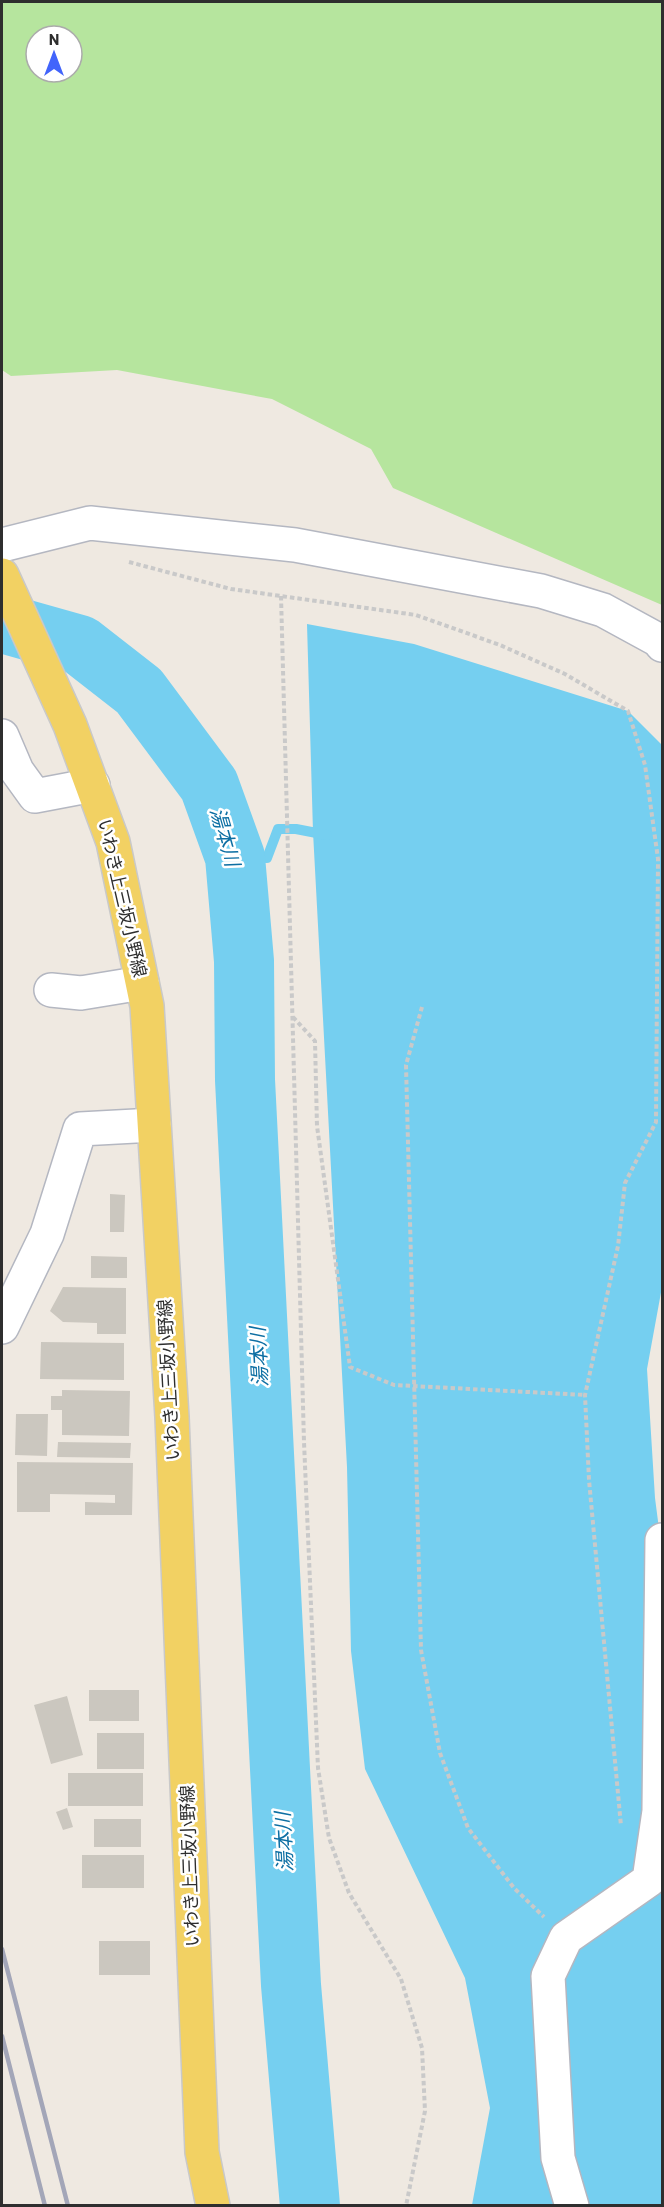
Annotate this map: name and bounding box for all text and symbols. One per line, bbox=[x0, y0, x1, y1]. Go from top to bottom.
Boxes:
north arrow bbox=[24, 24, 84, 84]
text: N bbox=[49, 29, 59, 48]
water label: 湯本川 bbox=[206, 805, 246, 871]
street label: いわき上三坂小野線 bbox=[94, 816, 152, 979]
street label: いわき上三坂小野線 bbox=[153, 1299, 183, 1462]
water label: 湯本川 bbox=[244, 1324, 272, 1388]
street label: いわき上三坂小野線 bbox=[175, 1785, 203, 1947]
water label: 湯本川 bbox=[269, 1809, 297, 1873]

